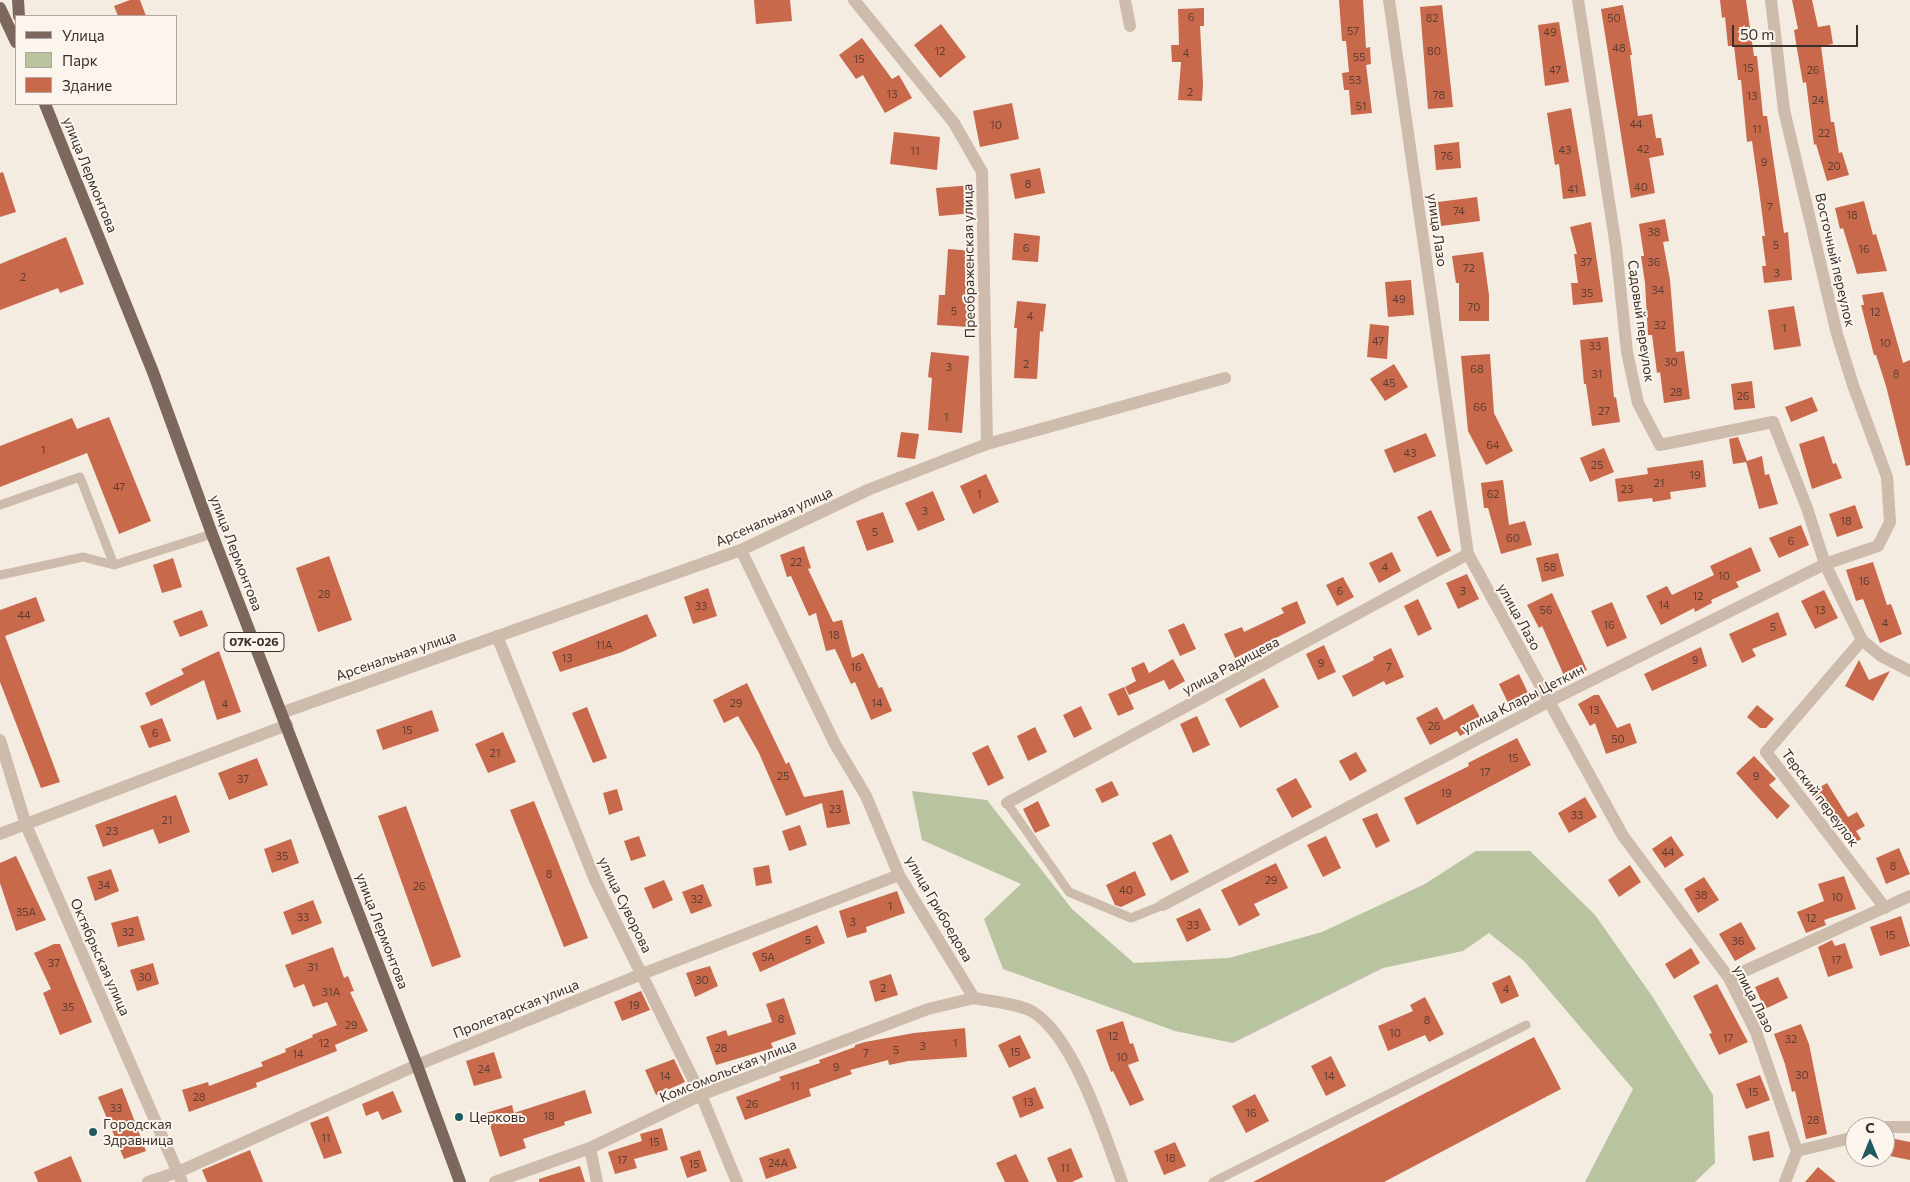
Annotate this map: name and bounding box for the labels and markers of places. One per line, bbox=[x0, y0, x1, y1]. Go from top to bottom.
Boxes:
place label: Церковь bbox=[469, 1109, 525, 1125]
marker: Церковь bbox=[453, 1111, 465, 1123]
place label: Городская Здравница bbox=[103, 1116, 173, 1148]
marker: Городская Здравница bbox=[87, 1126, 99, 1138]

